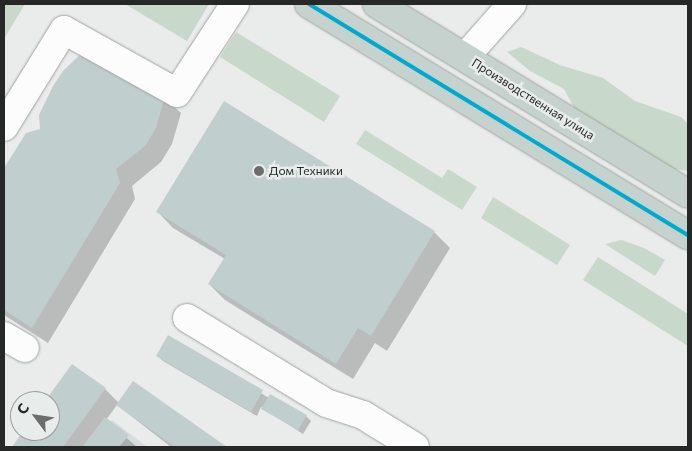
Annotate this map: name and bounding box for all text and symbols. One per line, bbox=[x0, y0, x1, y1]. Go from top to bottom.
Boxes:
street label: Производственная улица bbox=[469, 55, 597, 143]
place label: Дом Техники bbox=[269, 164, 343, 178]
marker: Дом Техники bbox=[253, 165, 265, 177]
north arrow bbox=[10, 391, 60, 441]
text: С bbox=[13, 400, 32, 417]

